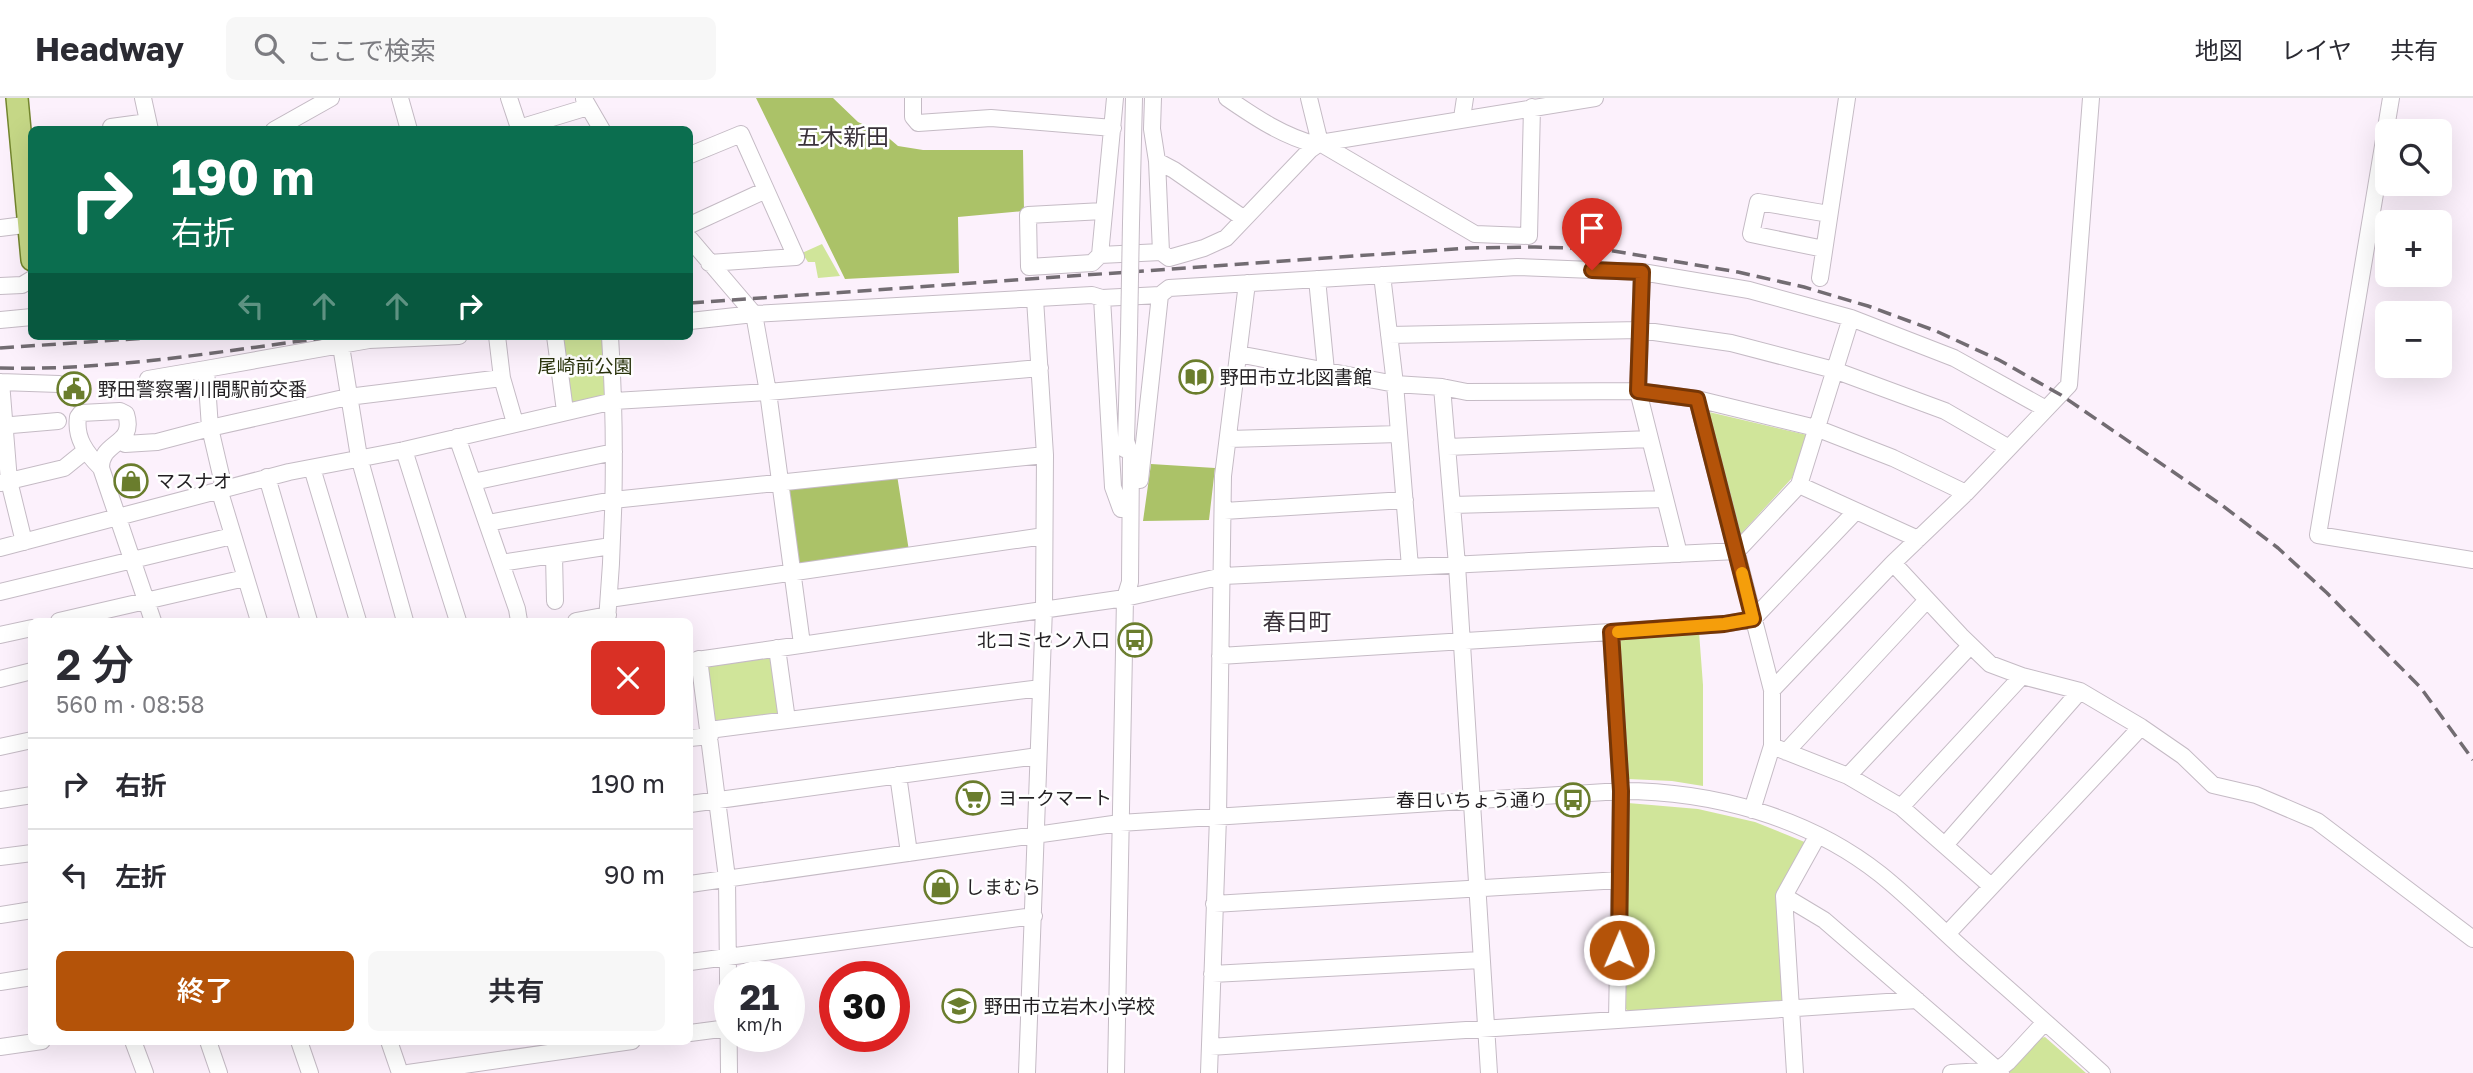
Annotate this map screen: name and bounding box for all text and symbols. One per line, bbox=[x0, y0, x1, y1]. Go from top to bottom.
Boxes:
search box bbox=[226, 17, 716, 80]
text: Headway bbox=[35, 29, 184, 68]
icon: search bbox=[250, 29, 288, 67]
text: ここで検索 bbox=[306, 35, 436, 66]
text: 地図 bbox=[2195, 35, 2243, 64]
text: レイヤ bbox=[2281, 35, 2352, 64]
text: 共有 bbox=[2390, 35, 2438, 64]
map controls bbox=[2375, 119, 2452, 378]
button: search bbox=[2375, 119, 2452, 196]
district label: 五木新田 bbox=[797, 122, 889, 150]
text: 190 m bbox=[171, 147, 314, 206]
icon: right bbox=[56, 154, 147, 245]
pin bbox=[1562, 198, 1622, 270]
icon: arrive bbox=[1573, 209, 1611, 247]
button: + bbox=[2375, 210, 2452, 287]
text: 右折 bbox=[171, 213, 235, 251]
icon: left bbox=[232, 287, 270, 325]
icon: ahead bbox=[305, 287, 343, 325]
icon: ahead bbox=[378, 287, 416, 325]
icon: right bbox=[451, 287, 489, 325]
button: − bbox=[2375, 301, 2452, 378]
park label: 尾崎前公園 bbox=[537, 354, 633, 377]
library icon: 野田市立北図書館 bbox=[1177, 358, 1215, 396]
place label: 野田市立北図書館 bbox=[1220, 365, 1372, 388]
public building icon: 野田警察署川間駅前交番 bbox=[55, 370, 93, 408]
place label: 野田警察署川間駅前交番 bbox=[98, 377, 307, 400]
shop icon: マスナオ bbox=[112, 462, 150, 500]
place label: マスナオ bbox=[156, 469, 232, 492]
district label: 春日町 bbox=[1263, 607, 1332, 635]
bus stop icon: 北コミセン入口 bbox=[1116, 621, 1154, 659]
place label: 北コミセン入口 bbox=[977, 628, 1110, 651]
text: 2 分 bbox=[56, 639, 134, 689]
button: close bbox=[591, 641, 665, 715]
text: 560 m · 08:58 bbox=[56, 690, 205, 718]
icon: right bbox=[56, 765, 94, 803]
text: 190 m bbox=[591, 768, 665, 799]
text: 右折 bbox=[115, 770, 167, 801]
supermarket icon: ヨークマート bbox=[954, 779, 992, 817]
bus stop icon: 春日いちょう通り bbox=[1554, 781, 1592, 819]
place label: ヨークマート bbox=[998, 786, 1112, 809]
place label: 春日いちょう通り bbox=[1396, 788, 1548, 811]
icon: left bbox=[56, 856, 94, 894]
text: 90 m bbox=[604, 859, 665, 890]
text: 左折 bbox=[115, 861, 167, 892]
shop icon: しまむら bbox=[922, 868, 960, 906]
place label: しまむら bbox=[965, 875, 1041, 898]
position arrow bbox=[1582, 913, 1656, 987]
button: 終了 bbox=[56, 951, 354, 1031]
button: 共有 bbox=[368, 951, 665, 1031]
speed limit sign: 30 bbox=[819, 961, 910, 1052]
text: 21 bbox=[740, 976, 779, 1018]
school or university icon: 野田市立岩木小学校 bbox=[940, 987, 978, 1025]
place label: 野田市立岩木小学校 bbox=[984, 994, 1155, 1017]
text: km/h bbox=[737, 1013, 782, 1035]

